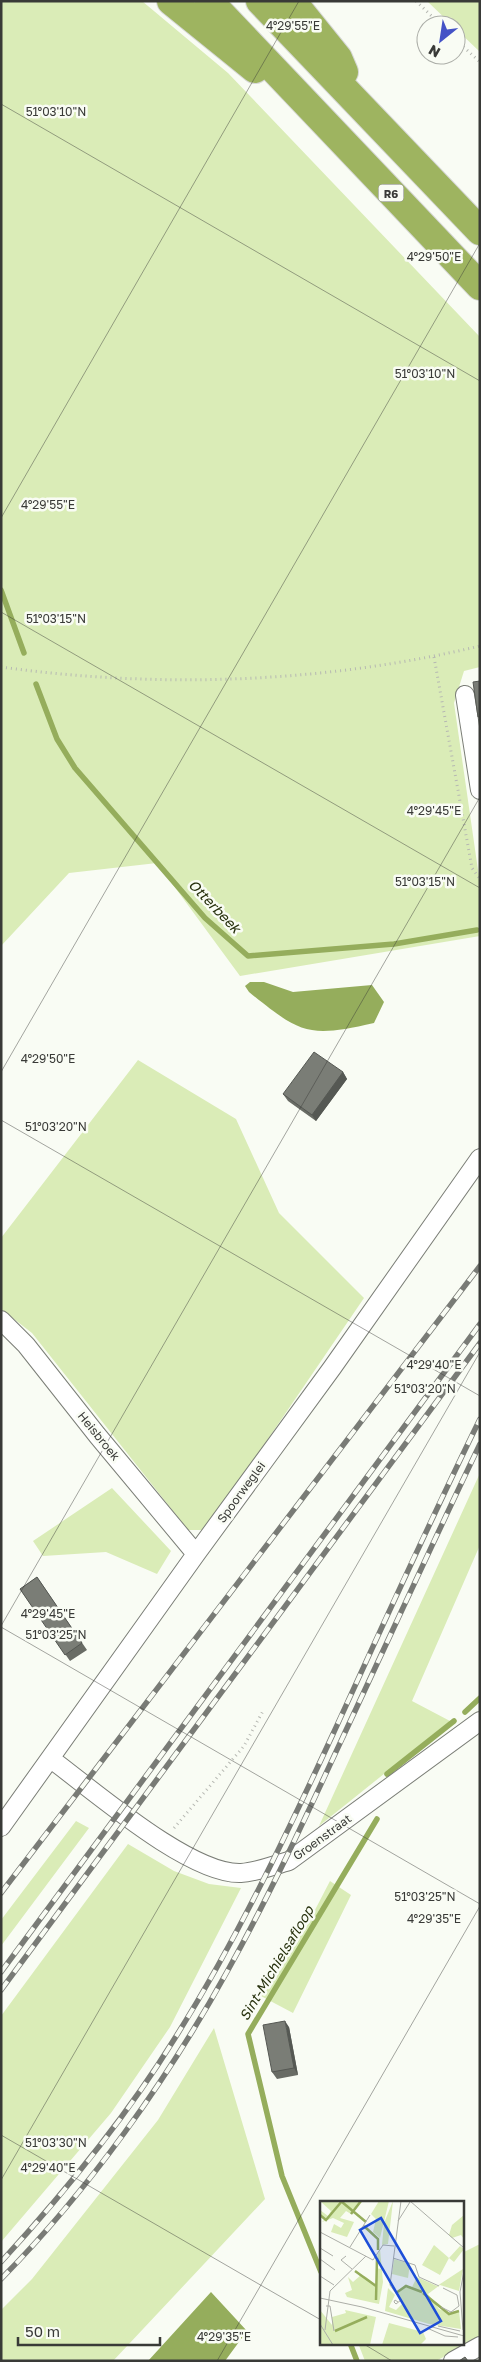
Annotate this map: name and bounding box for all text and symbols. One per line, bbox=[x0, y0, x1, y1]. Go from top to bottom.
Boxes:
north arrow bbox=[416, 15, 466, 65]
text: 4°29'55"E bbox=[266, 18, 320, 33]
text: N bbox=[425, 42, 443, 62]
text: 51°03'10"N bbox=[26, 104, 86, 119]
road number: R6 bbox=[378, 184, 404, 202]
text: 4°29'50"E bbox=[407, 249, 461, 264]
text: 51°03'10"N bbox=[395, 366, 455, 381]
text: 4°29'55"E bbox=[21, 497, 75, 512]
text: 51°03'15"N bbox=[26, 611, 86, 626]
text: 4°29'45"E bbox=[407, 803, 461, 818]
text: 51°03'15"N bbox=[395, 874, 455, 889]
water label: Otterbeek bbox=[185, 876, 246, 938]
text: 4°29'50"E bbox=[21, 1051, 75, 1066]
text: 51°03'20"N bbox=[25, 1119, 87, 1134]
text: 4°29'40"E bbox=[406, 1357, 462, 1372]
text: 51°03'20"N bbox=[394, 1381, 456, 1396]
street label: Heisbroek bbox=[75, 1409, 123, 1464]
street label: Spoorweglei bbox=[214, 1458, 268, 1526]
text: 4°29'45"E bbox=[21, 1606, 75, 1621]
text: 51°03'25"N bbox=[25, 1627, 87, 1642]
street label: Groenstraat bbox=[290, 1811, 354, 1863]
text: 51°03'25"N bbox=[394, 1889, 456, 1904]
water label: Sint-Michielsafloop bbox=[235, 1902, 318, 2023]
text: 4°29'35"E bbox=[407, 1911, 461, 1926]
text: 51°03'30"N bbox=[25, 2135, 87, 2150]
text: 4°29'40"E bbox=[20, 2160, 76, 2175]
inset map bbox=[320, 2201, 464, 2344]
scale bar bbox=[18, 2314, 160, 2346]
text: 50 m bbox=[25, 2322, 60, 2340]
text: 4°29'35"E bbox=[197, 2329, 251, 2344]

